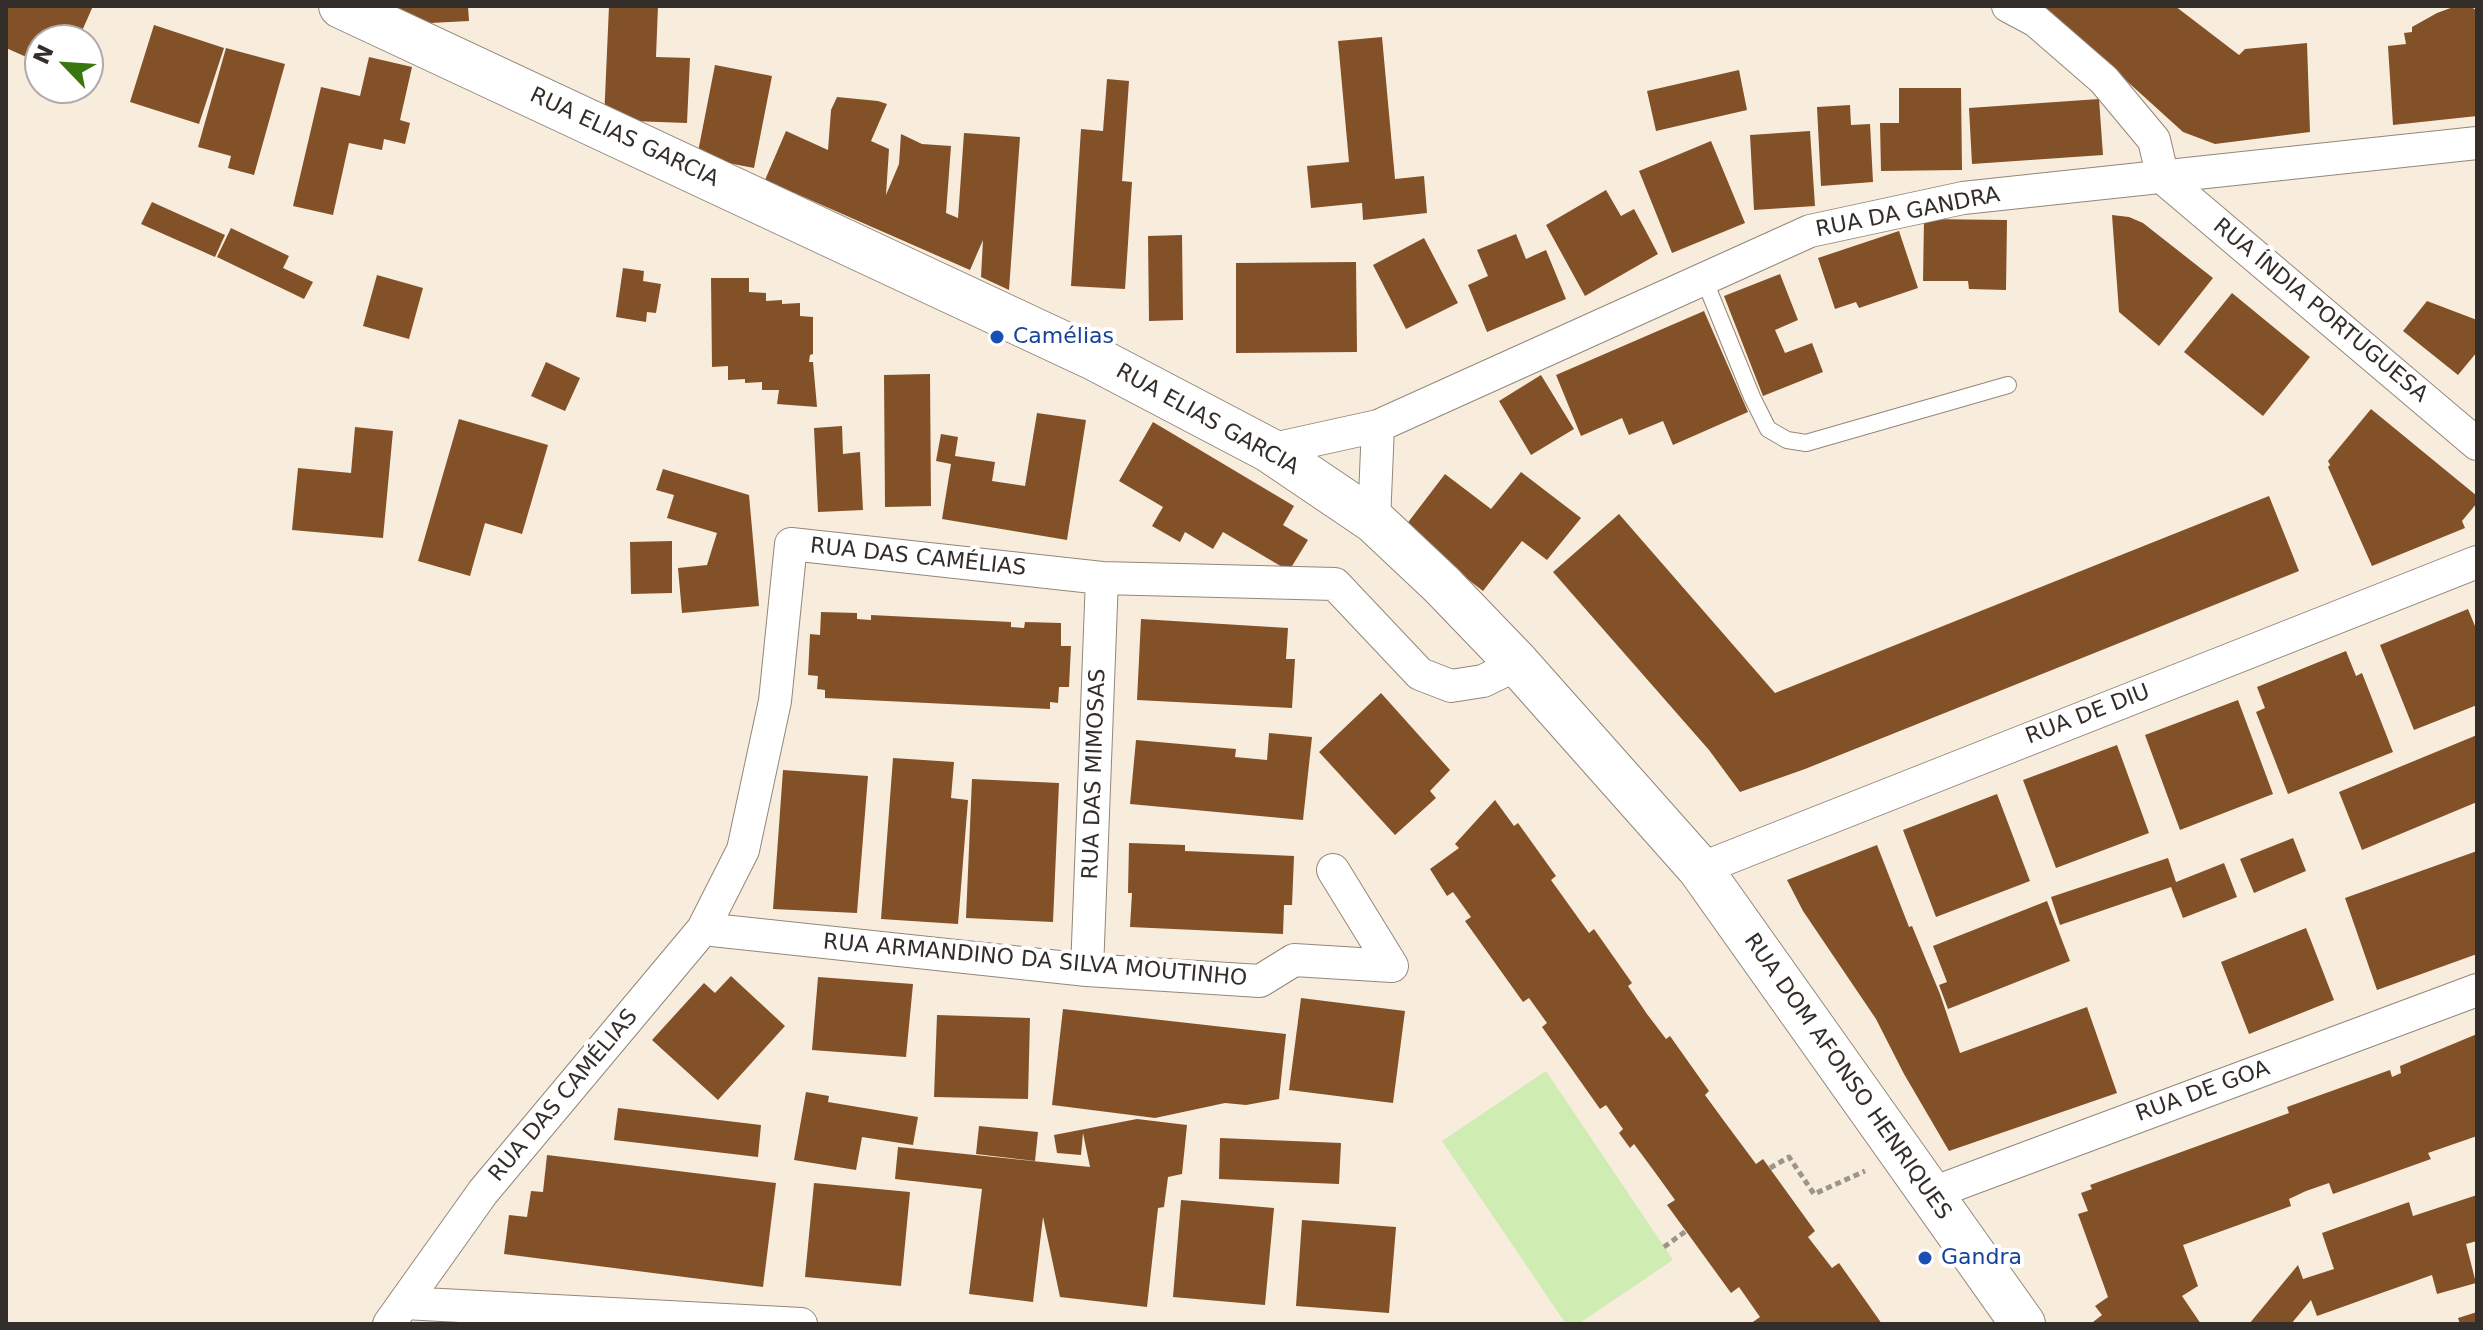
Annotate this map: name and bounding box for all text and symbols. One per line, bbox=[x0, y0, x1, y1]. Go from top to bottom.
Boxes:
north arrow bbox=[24, 24, 104, 104]
text: N bbox=[28, 41, 59, 68]
street label: RUA ELIAS GARCIA bbox=[525, 83, 723, 193]
street label: RUA DA GANDRA bbox=[1814, 182, 2002, 244]
street label: RUA ÍNDIA PORTUGUESA bbox=[2207, 213, 2433, 409]
place label: Camélias bbox=[1013, 324, 1114, 350]
marker: Camélias bbox=[988, 328, 1006, 346]
street label: RUA ELIAS GARCIA bbox=[1111, 359, 1303, 481]
street label: RUA DAS CAMÉLIAS bbox=[809, 534, 1027, 582]
street label: RUA DAS MIMOSAS bbox=[1078, 668, 1112, 880]
street label: RUA DE DIU bbox=[2022, 679, 2154, 751]
street label: RUA ARMANDINO DA SILVA MOUTINHO bbox=[822, 929, 1248, 993]
street label: RUA DOM AFONSO HENRIQUES bbox=[1738, 929, 1956, 1225]
street label: RUA DAS CAMÉLIAS bbox=[484, 1004, 644, 1188]
street label: RUA DE GOA bbox=[2133, 1056, 2273, 1128]
place label: Gandra bbox=[1941, 1245, 2022, 1271]
marker: Gandra bbox=[1916, 1249, 1934, 1267]

